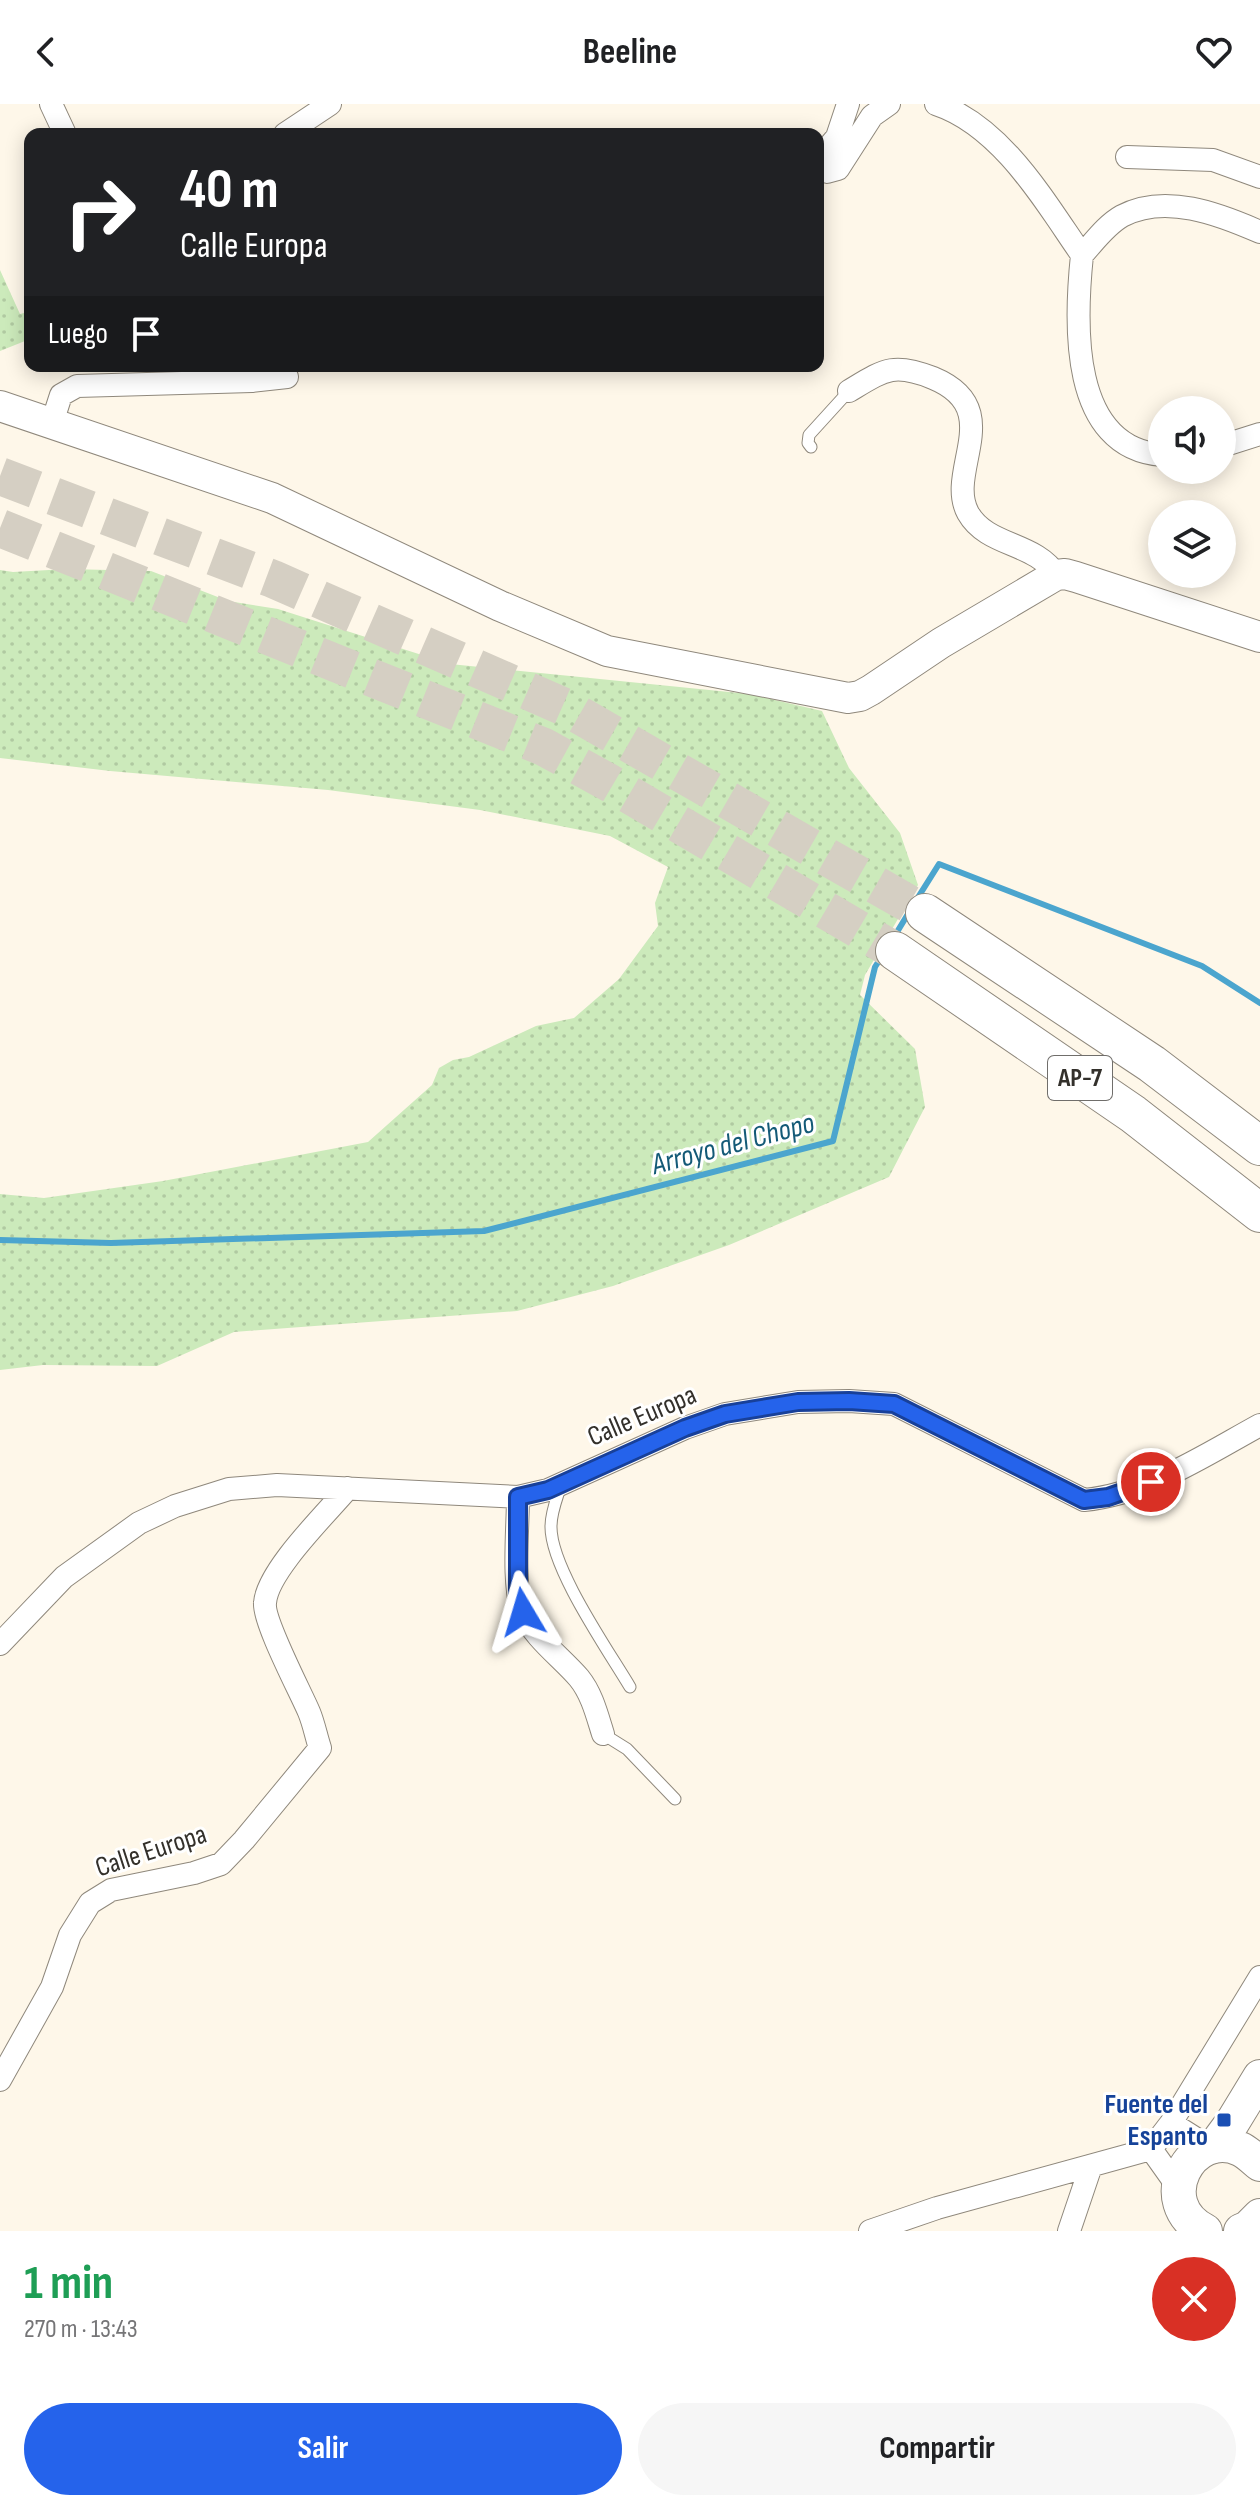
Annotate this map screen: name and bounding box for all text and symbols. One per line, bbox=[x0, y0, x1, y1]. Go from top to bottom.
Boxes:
icon: back bbox=[24, 30, 68, 74]
icon: heart bbox=[1192, 30, 1236, 74]
text: Beeline bbox=[583, 31, 677, 74]
text: 40 m bbox=[180, 157, 279, 224]
icon: right bbox=[48, 160, 152, 264]
text: Calle Europa bbox=[180, 225, 328, 268]
icon: arrive bbox=[124, 312, 168, 356]
text: Luego bbox=[48, 316, 108, 352]
map controls bbox=[1148, 396, 1236, 588]
button: sound bbox=[1148, 396, 1236, 484]
button: layers bbox=[1148, 500, 1236, 588]
road number: AP-7 bbox=[1048, 1056, 1112, 1100]
water label: Arroyo del Chopo bbox=[647, 1105, 818, 1183]
street label: Calle Europa bbox=[583, 1378, 701, 1454]
pin bbox=[1117, 1448, 1185, 1516]
icon: arrive bbox=[1129, 1460, 1173, 1504]
position arrow bbox=[481, 1570, 565, 1654]
street label: Calle Europa bbox=[91, 1818, 211, 1884]
place label: Fuente del Espanto bbox=[1105, 2088, 1208, 2153]
marker: Fuente del Espanto bbox=[1215, 2111, 1233, 2129]
text: 1 min bbox=[24, 2255, 113, 2312]
button: close bbox=[1152, 2257, 1236, 2341]
text: 270 m · 13:43 bbox=[24, 2314, 138, 2345]
button: Salir bbox=[24, 2403, 622, 2495]
button: Compartir bbox=[638, 2403, 1236, 2495]

